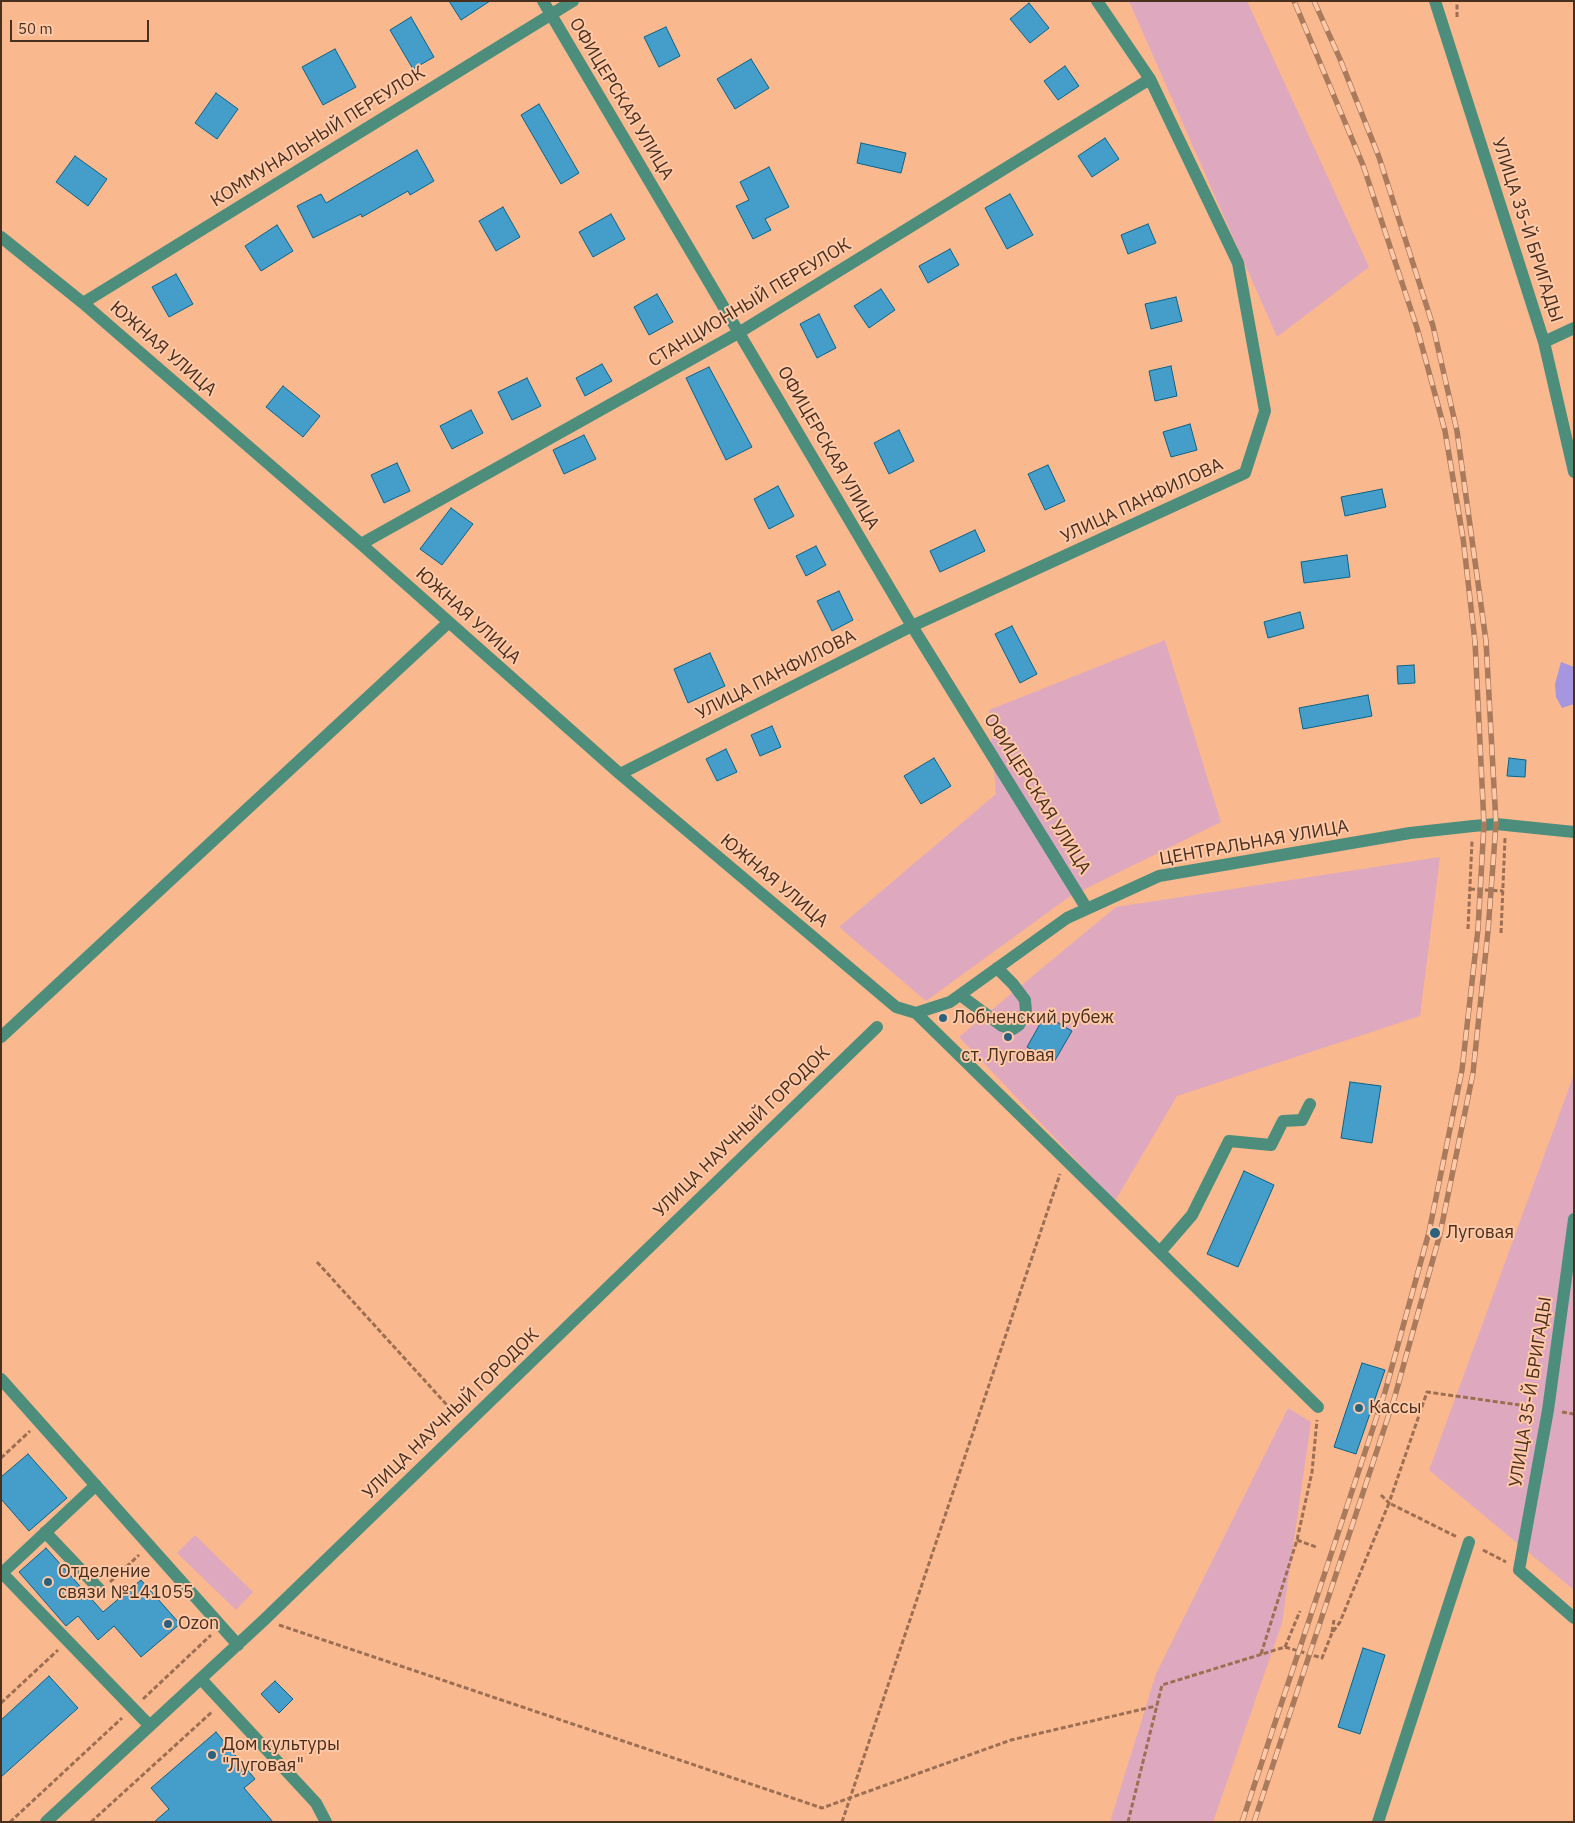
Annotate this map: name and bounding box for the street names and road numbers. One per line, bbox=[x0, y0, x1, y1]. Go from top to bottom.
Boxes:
street label: ОФИЦЕРСКАЯ УЛИЦА bbox=[564, 14, 678, 184]
street label: КОММУНАЛЬНЫЙ ПЕРЕУЛОК bbox=[207, 62, 429, 212]
street label: УЛИЦА 35-Й БРИГАДЫ bbox=[1487, 135, 1567, 325]
street label: СТАНЦИОННЫЙ ПЕРЕУЛОК bbox=[645, 234, 855, 372]
street label: ЮЖНАЯ УЛИЦА bbox=[105, 297, 221, 401]
street label: ОФИЦЕРСКАЯ УЛИЦА bbox=[772, 362, 884, 534]
street label: УЛИЦА ПАНФИЛОВА bbox=[1057, 454, 1227, 548]
street label: ЮЖНАЯ УЛИЦА bbox=[411, 563, 525, 669]
street label: УЛИЦА ПАНФИЛОВА bbox=[692, 625, 860, 725]
street label: ОФИЦЕРСКАЯ УЛИЦА bbox=[979, 710, 1095, 878]
street label: ЦЕНТРАЛЬНАЯ УЛИЦА bbox=[1158, 816, 1350, 870]
street label: ЮЖНАЯ УЛИЦА bbox=[716, 830, 832, 932]
street label: УЛИЦА НАУЧНЫЙ ГОРОДОК bbox=[649, 1042, 835, 1222]
street label: УЛИЦА 35-Й БРИГАДЫ bbox=[1505, 1295, 1557, 1489]
street label: УЛИЦА НАУЧНЫЙ ГОРОДОК bbox=[358, 1324, 544, 1504]

